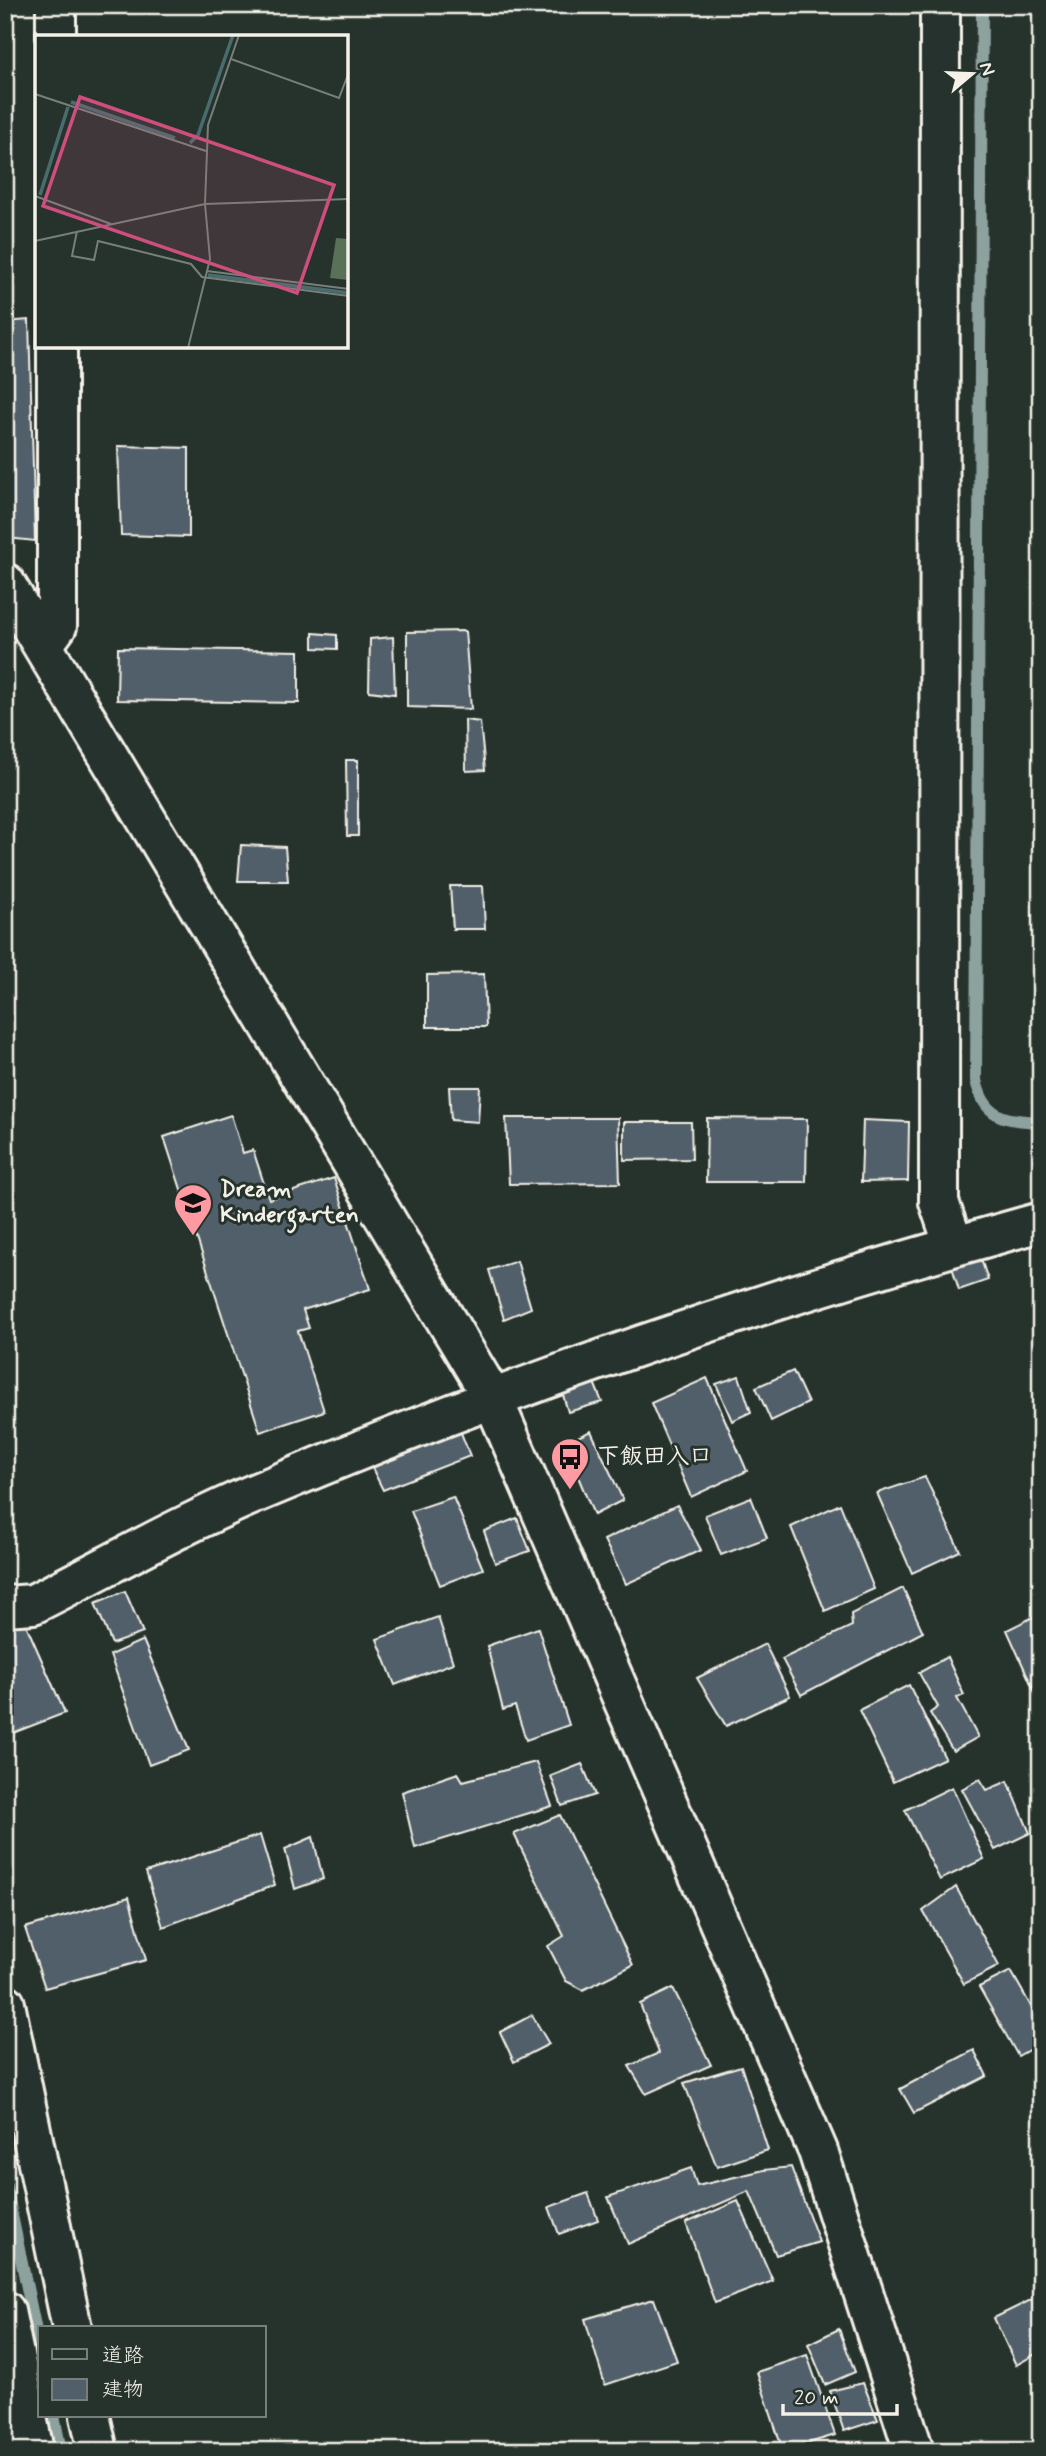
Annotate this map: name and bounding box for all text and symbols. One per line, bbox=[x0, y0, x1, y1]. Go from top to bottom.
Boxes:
inset map bbox=[35, 35, 348, 348]
north arrow bbox=[937, 38, 1007, 108]
text: N bbox=[973, 59, 1001, 79]
place label: Dream Kindergarten bbox=[220, 1175, 359, 1234]
school or university icon: Dream Kindergarten bbox=[172, 1182, 214, 1237]
bus stop icon: 下飯田入口 bbox=[549, 1436, 591, 1491]
place label: 下飯田入口 bbox=[597, 1442, 712, 1472]
legend bbox=[38, 2326, 266, 2418]
text: 道路 bbox=[102, 2342, 144, 2370]
scale bar bbox=[783, 2372, 897, 2416]
text: 建物 bbox=[102, 2376, 144, 2404]
text: 20 m bbox=[794, 2384, 839, 2412]

